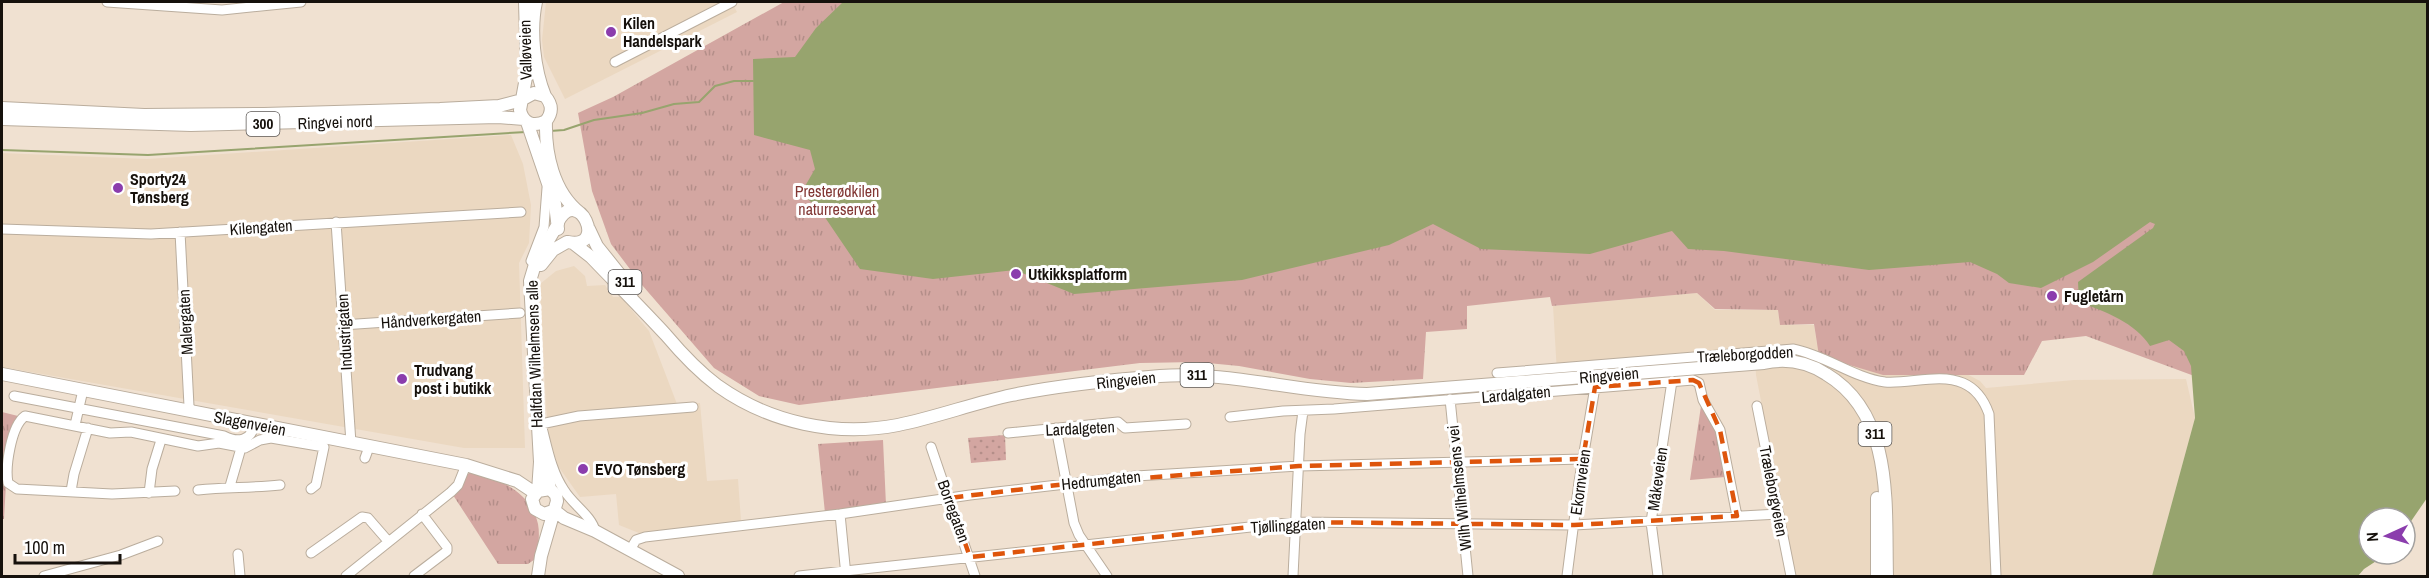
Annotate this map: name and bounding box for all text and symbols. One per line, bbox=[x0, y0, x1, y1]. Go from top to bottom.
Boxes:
place label: Kilen Handelspark bbox=[623, 12, 702, 52]
street label: Valløveien bbox=[513, 20, 537, 80]
marker: Kilen Handelspark bbox=[604, 25, 618, 39]
street label: Ringvei nord bbox=[297, 110, 373, 134]
road number: 300 bbox=[246, 112, 280, 136]
place label: Sporty24 Tønsberg bbox=[130, 168, 189, 208]
park label: Presterødkilen naturreservat bbox=[795, 180, 879, 220]
marker: Sporty24 Tønsberg bbox=[111, 181, 125, 195]
street label: Kilengaten bbox=[229, 214, 293, 240]
place label: Utkikksplatform bbox=[1028, 263, 1127, 285]
marker: Utkikksplatform bbox=[1009, 267, 1023, 281]
road number: 311 bbox=[608, 270, 642, 294]
street label: Halfdan Wilhelmsens alle bbox=[520, 280, 548, 428]
place label: Fugletårn bbox=[2064, 285, 2124, 307]
street label: Malergaten bbox=[172, 289, 198, 355]
marker: Fugletårn bbox=[2045, 289, 2059, 303]
street label: Industrigaten bbox=[331, 293, 357, 371]
street label: Håndverkergaten bbox=[380, 305, 482, 333]
street label: Træleborgodden bbox=[1696, 340, 1794, 368]
place label: Trudvang post i butikk bbox=[414, 359, 492, 399]
street label: Ringveien bbox=[1578, 361, 1640, 389]
road number: 311 bbox=[1180, 363, 1214, 387]
street label: Ringveien bbox=[1095, 366, 1157, 394]
marker: Trudvang post i butikk bbox=[395, 372, 409, 386]
street label: Lardalgaten bbox=[1481, 380, 1551, 408]
street label: Slagenveien bbox=[212, 405, 288, 441]
street label: Lardalgeten bbox=[1045, 415, 1115, 441]
road number: 311 bbox=[1858, 422, 1892, 446]
street label: Wilh Wilhelmsens vei bbox=[1441, 424, 1477, 552]
street label: Træleborgveien bbox=[1754, 444, 1794, 538]
street label: Måkeveien bbox=[1642, 446, 1672, 512]
street label: Ekornveien bbox=[1564, 448, 1596, 516]
place label: EVO Tønsberg bbox=[595, 458, 685, 480]
marker: EVO Tønsberg bbox=[576, 462, 590, 476]
street label: Hedrumgaten bbox=[1060, 465, 1142, 495]
street label: Borregaten bbox=[933, 477, 975, 545]
north arrow bbox=[2357, 506, 2417, 566]
street label: Tjøllinggaten bbox=[1250, 512, 1326, 538]
scale bar bbox=[15, 527, 120, 565]
text: N bbox=[2361, 532, 2383, 543]
text: 100 m bbox=[24, 535, 65, 560]

